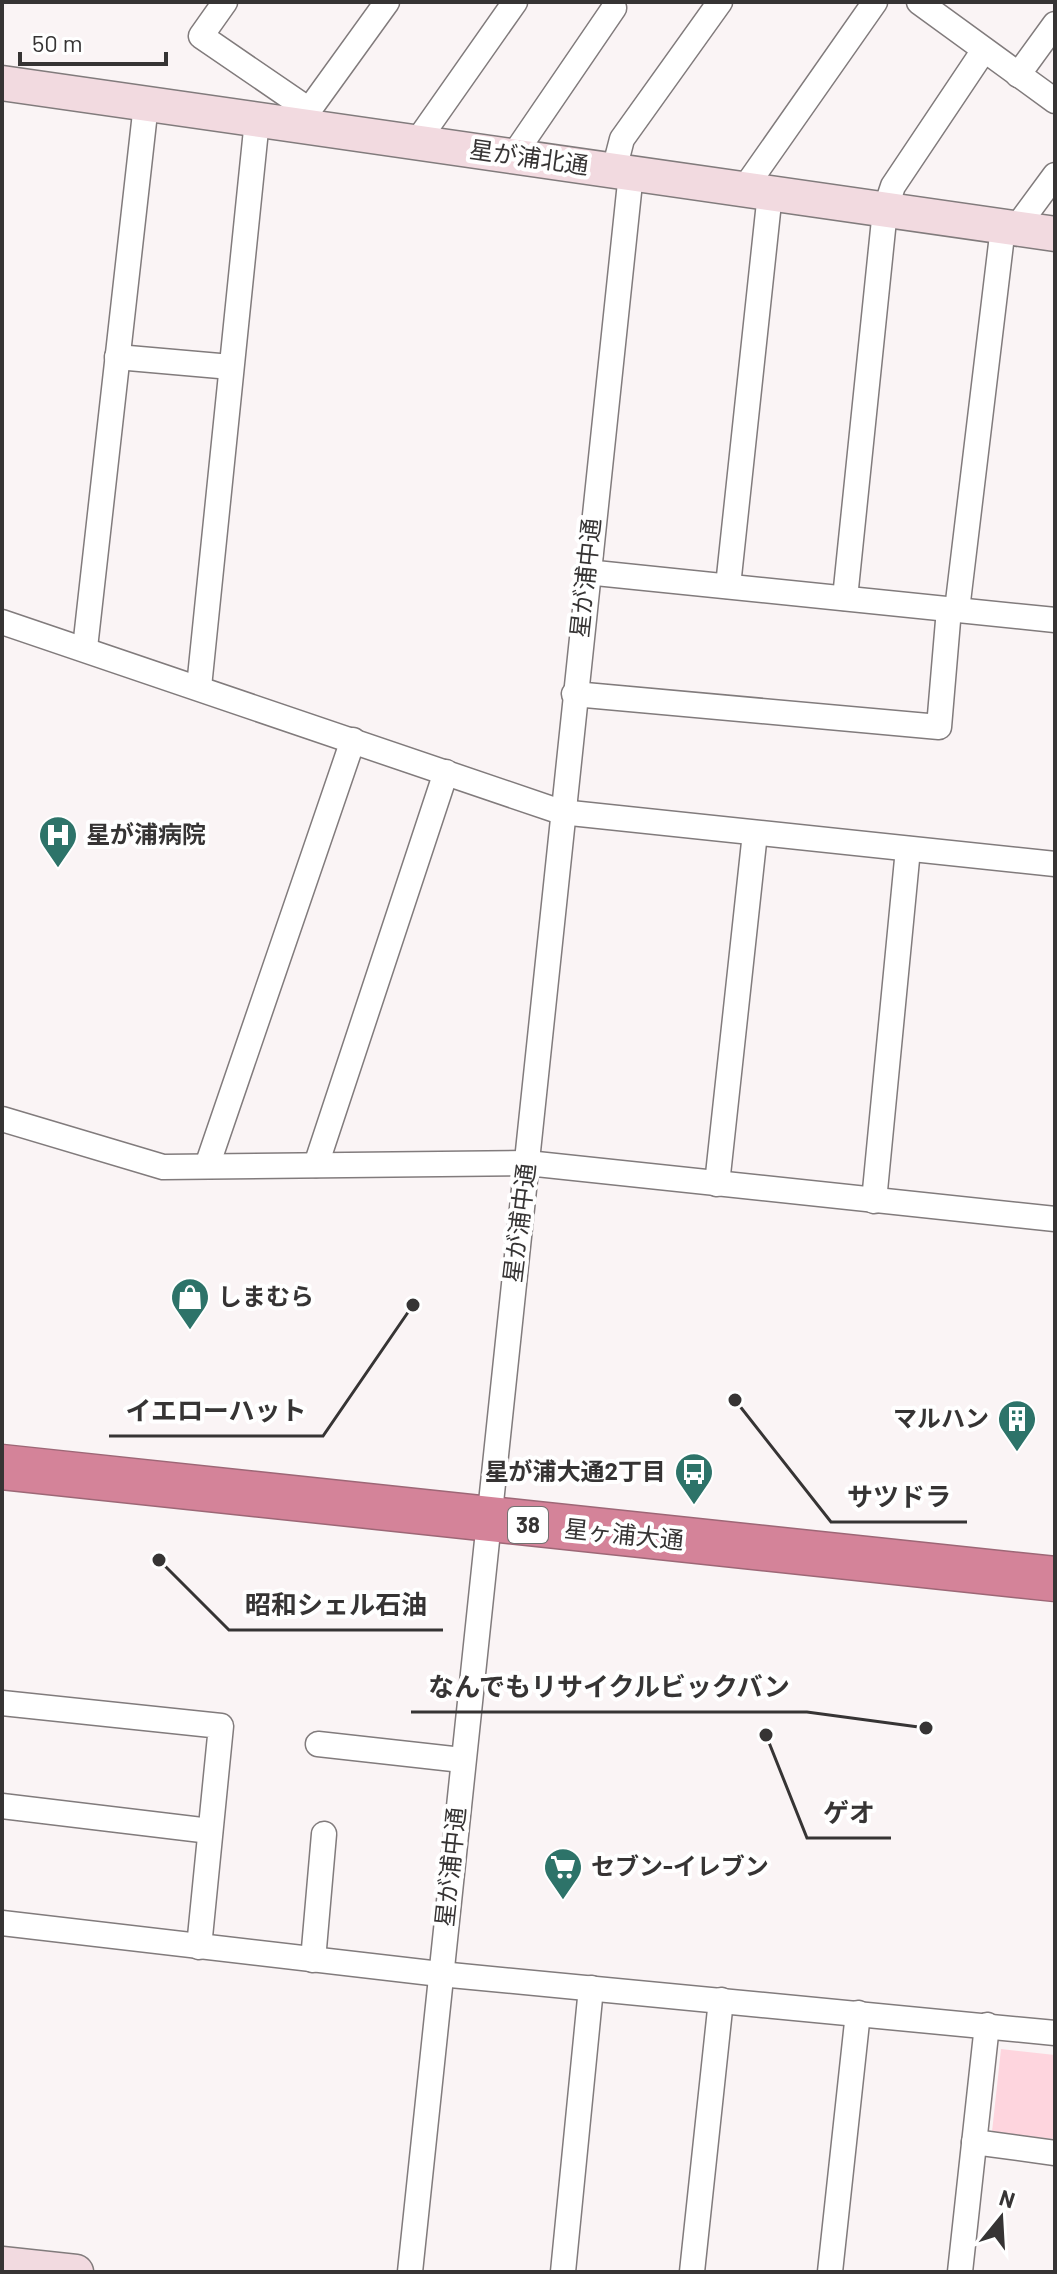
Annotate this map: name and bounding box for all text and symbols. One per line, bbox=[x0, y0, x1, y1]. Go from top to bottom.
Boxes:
scale bar bbox=[20, 16, 166, 66]
text: 50 m bbox=[32, 28, 83, 57]
street label: 星が浦北通 bbox=[468, 134, 591, 179]
street label: 星が浦中通 bbox=[564, 517, 605, 639]
hospital icon: 星が浦病院 bbox=[37, 814, 79, 869]
place label: 星が浦病院 bbox=[86, 819, 206, 848]
street label: 星が浦中通 bbox=[497, 1161, 540, 1284]
shop icon: しまむら bbox=[169, 1276, 211, 1331]
place label: しまむら bbox=[218, 1281, 314, 1310]
callout: イエローハット bbox=[109, 1386, 323, 1436]
text: イエローハット bbox=[125, 1394, 307, 1425]
building icon: マルハン bbox=[996, 1398, 1038, 1453]
place label: マルハン bbox=[893, 1403, 989, 1432]
bus stop icon: 星が浦大通2丁目 bbox=[673, 1451, 715, 1506]
place label: 星が浦大通2丁目 bbox=[485, 1456, 666, 1485]
callout: サツドラ bbox=[831, 1472, 967, 1522]
text: サツドラ bbox=[847, 1480, 951, 1511]
road number: 38 bbox=[508, 1507, 548, 1543]
street label: 星ヶ浦大通 bbox=[563, 1513, 685, 1554]
callout: 昭和シェル石油 bbox=[229, 1580, 443, 1630]
text: 昭和シェル石油 bbox=[245, 1588, 427, 1619]
callout: なんでもリサイクルビックバン bbox=[411, 1662, 807, 1712]
text: なんでもリサイクルビックバン bbox=[428, 1670, 790, 1701]
callout: ゲオ bbox=[807, 1788, 891, 1838]
text: ゲオ bbox=[823, 1796, 875, 1827]
street label: 星が浦中通 bbox=[429, 1806, 470, 1928]
supermarket icon: セブン-イレブン bbox=[542, 1846, 584, 1901]
place label: セブン-イレブン bbox=[591, 1851, 769, 1880]
north arrow bbox=[961, 2178, 1041, 2258]
text: N bbox=[997, 2183, 1018, 2213]

